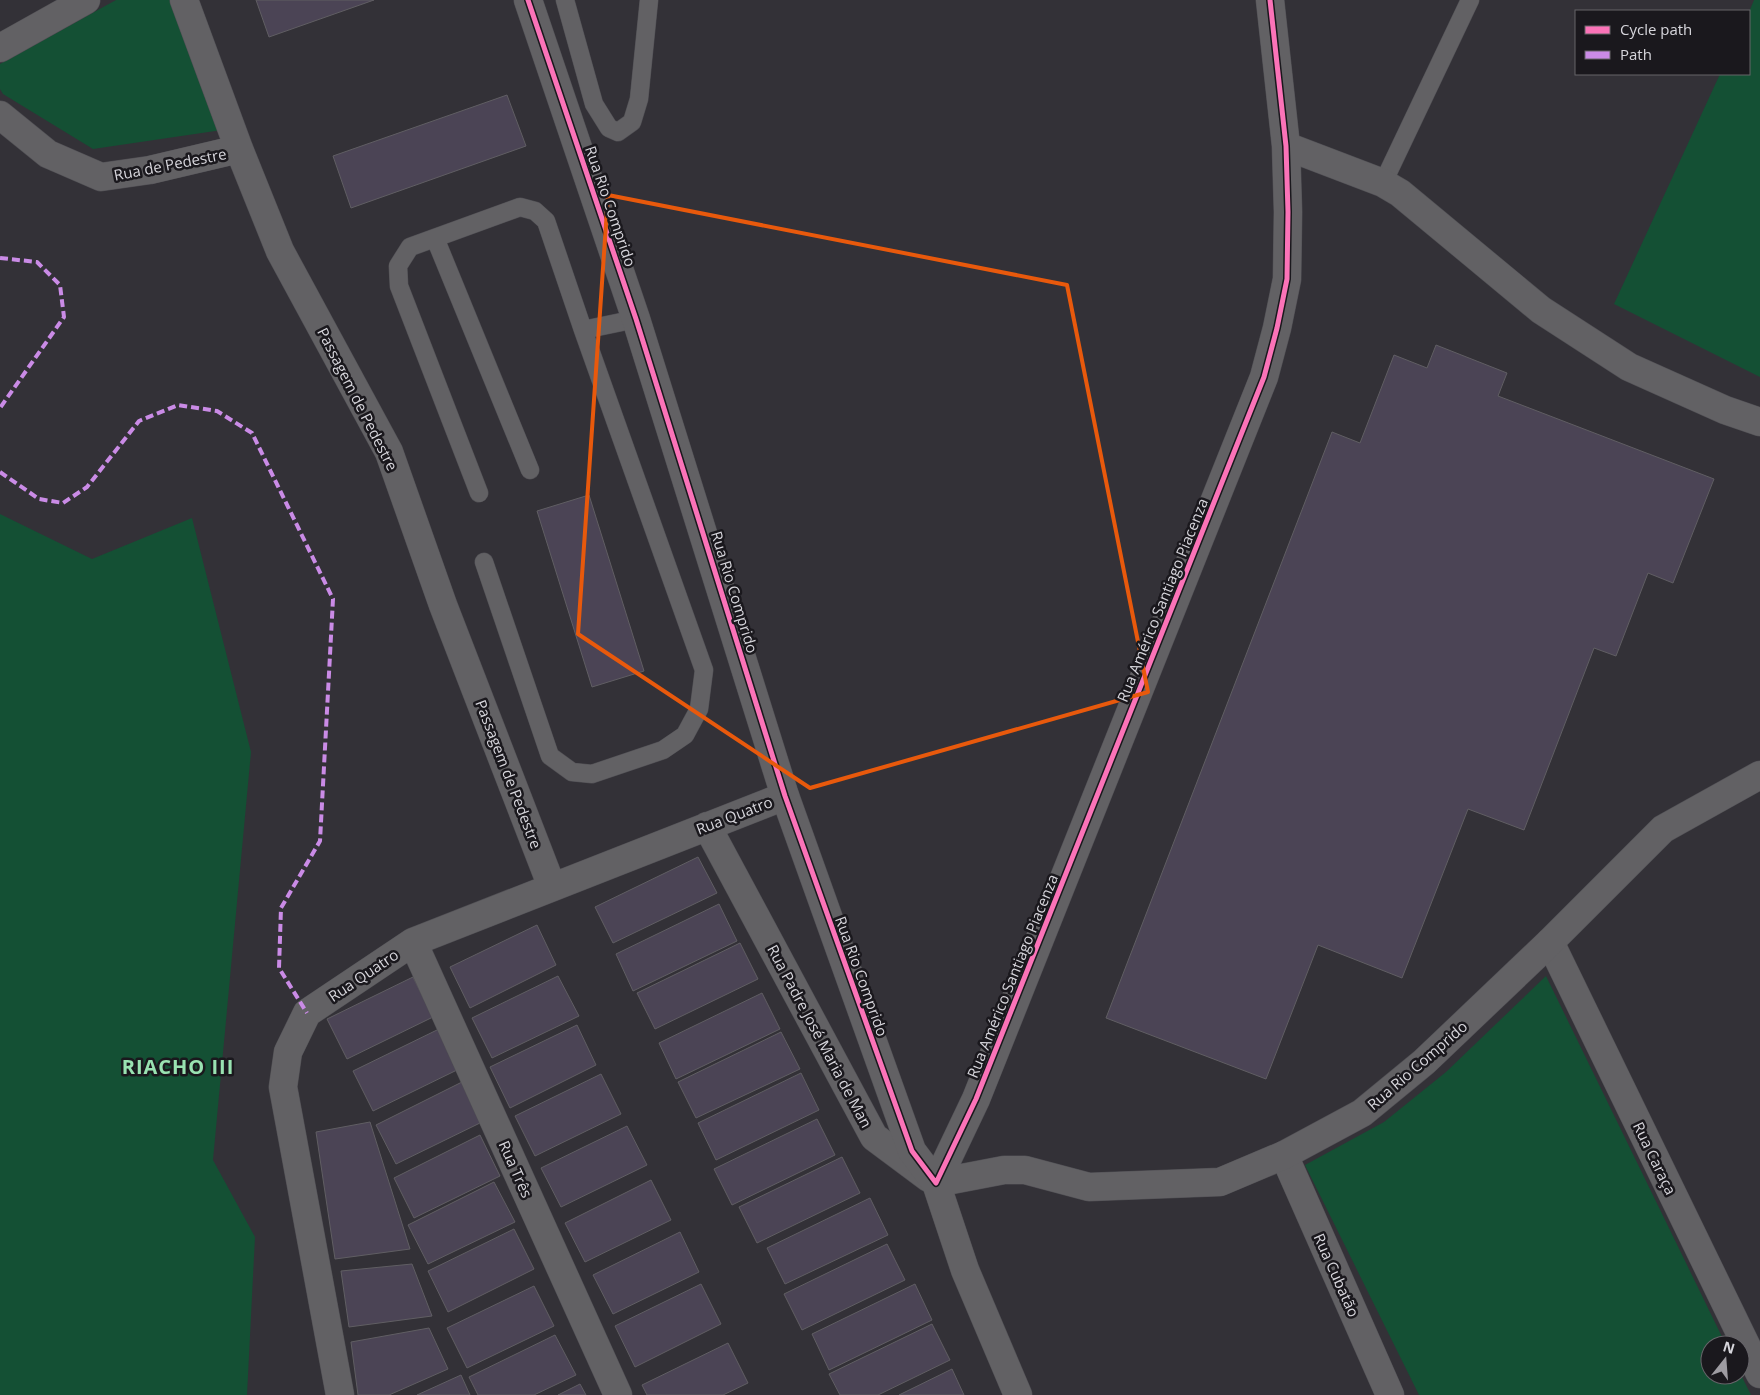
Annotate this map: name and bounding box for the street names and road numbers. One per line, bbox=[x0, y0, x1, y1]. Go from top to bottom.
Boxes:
street label: Rua de Pedestre bbox=[112, 143, 228, 185]
street label: Rua Rio Comprido bbox=[581, 143, 641, 269]
street label: Passagem de Pedestre bbox=[313, 324, 403, 474]
street label: Rua Américo Santiago Piacenza bbox=[1112, 495, 1212, 705]
street label: Rua Rio Comprido bbox=[707, 529, 763, 655]
street label: Passagem de Pedestre bbox=[471, 697, 547, 851]
street label: Rua Quatro bbox=[693, 791, 775, 839]
street label: Rua Américo Santiago Piacenza bbox=[962, 871, 1062, 1081]
street label: Rua Rio Comprido bbox=[831, 913, 893, 1039]
street label: Rua Padre José Maria de Man bbox=[763, 941, 877, 1131]
street label: Rua Quatro bbox=[324, 944, 402, 1006]
street label: Rua Rio Comprido bbox=[1363, 1016, 1471, 1114]
street label: Rua Caraça bbox=[1629, 1118, 1681, 1198]
street label: Rua Três bbox=[495, 1137, 537, 1201]
street label: Rua Cubatão bbox=[1310, 1230, 1364, 1320]

